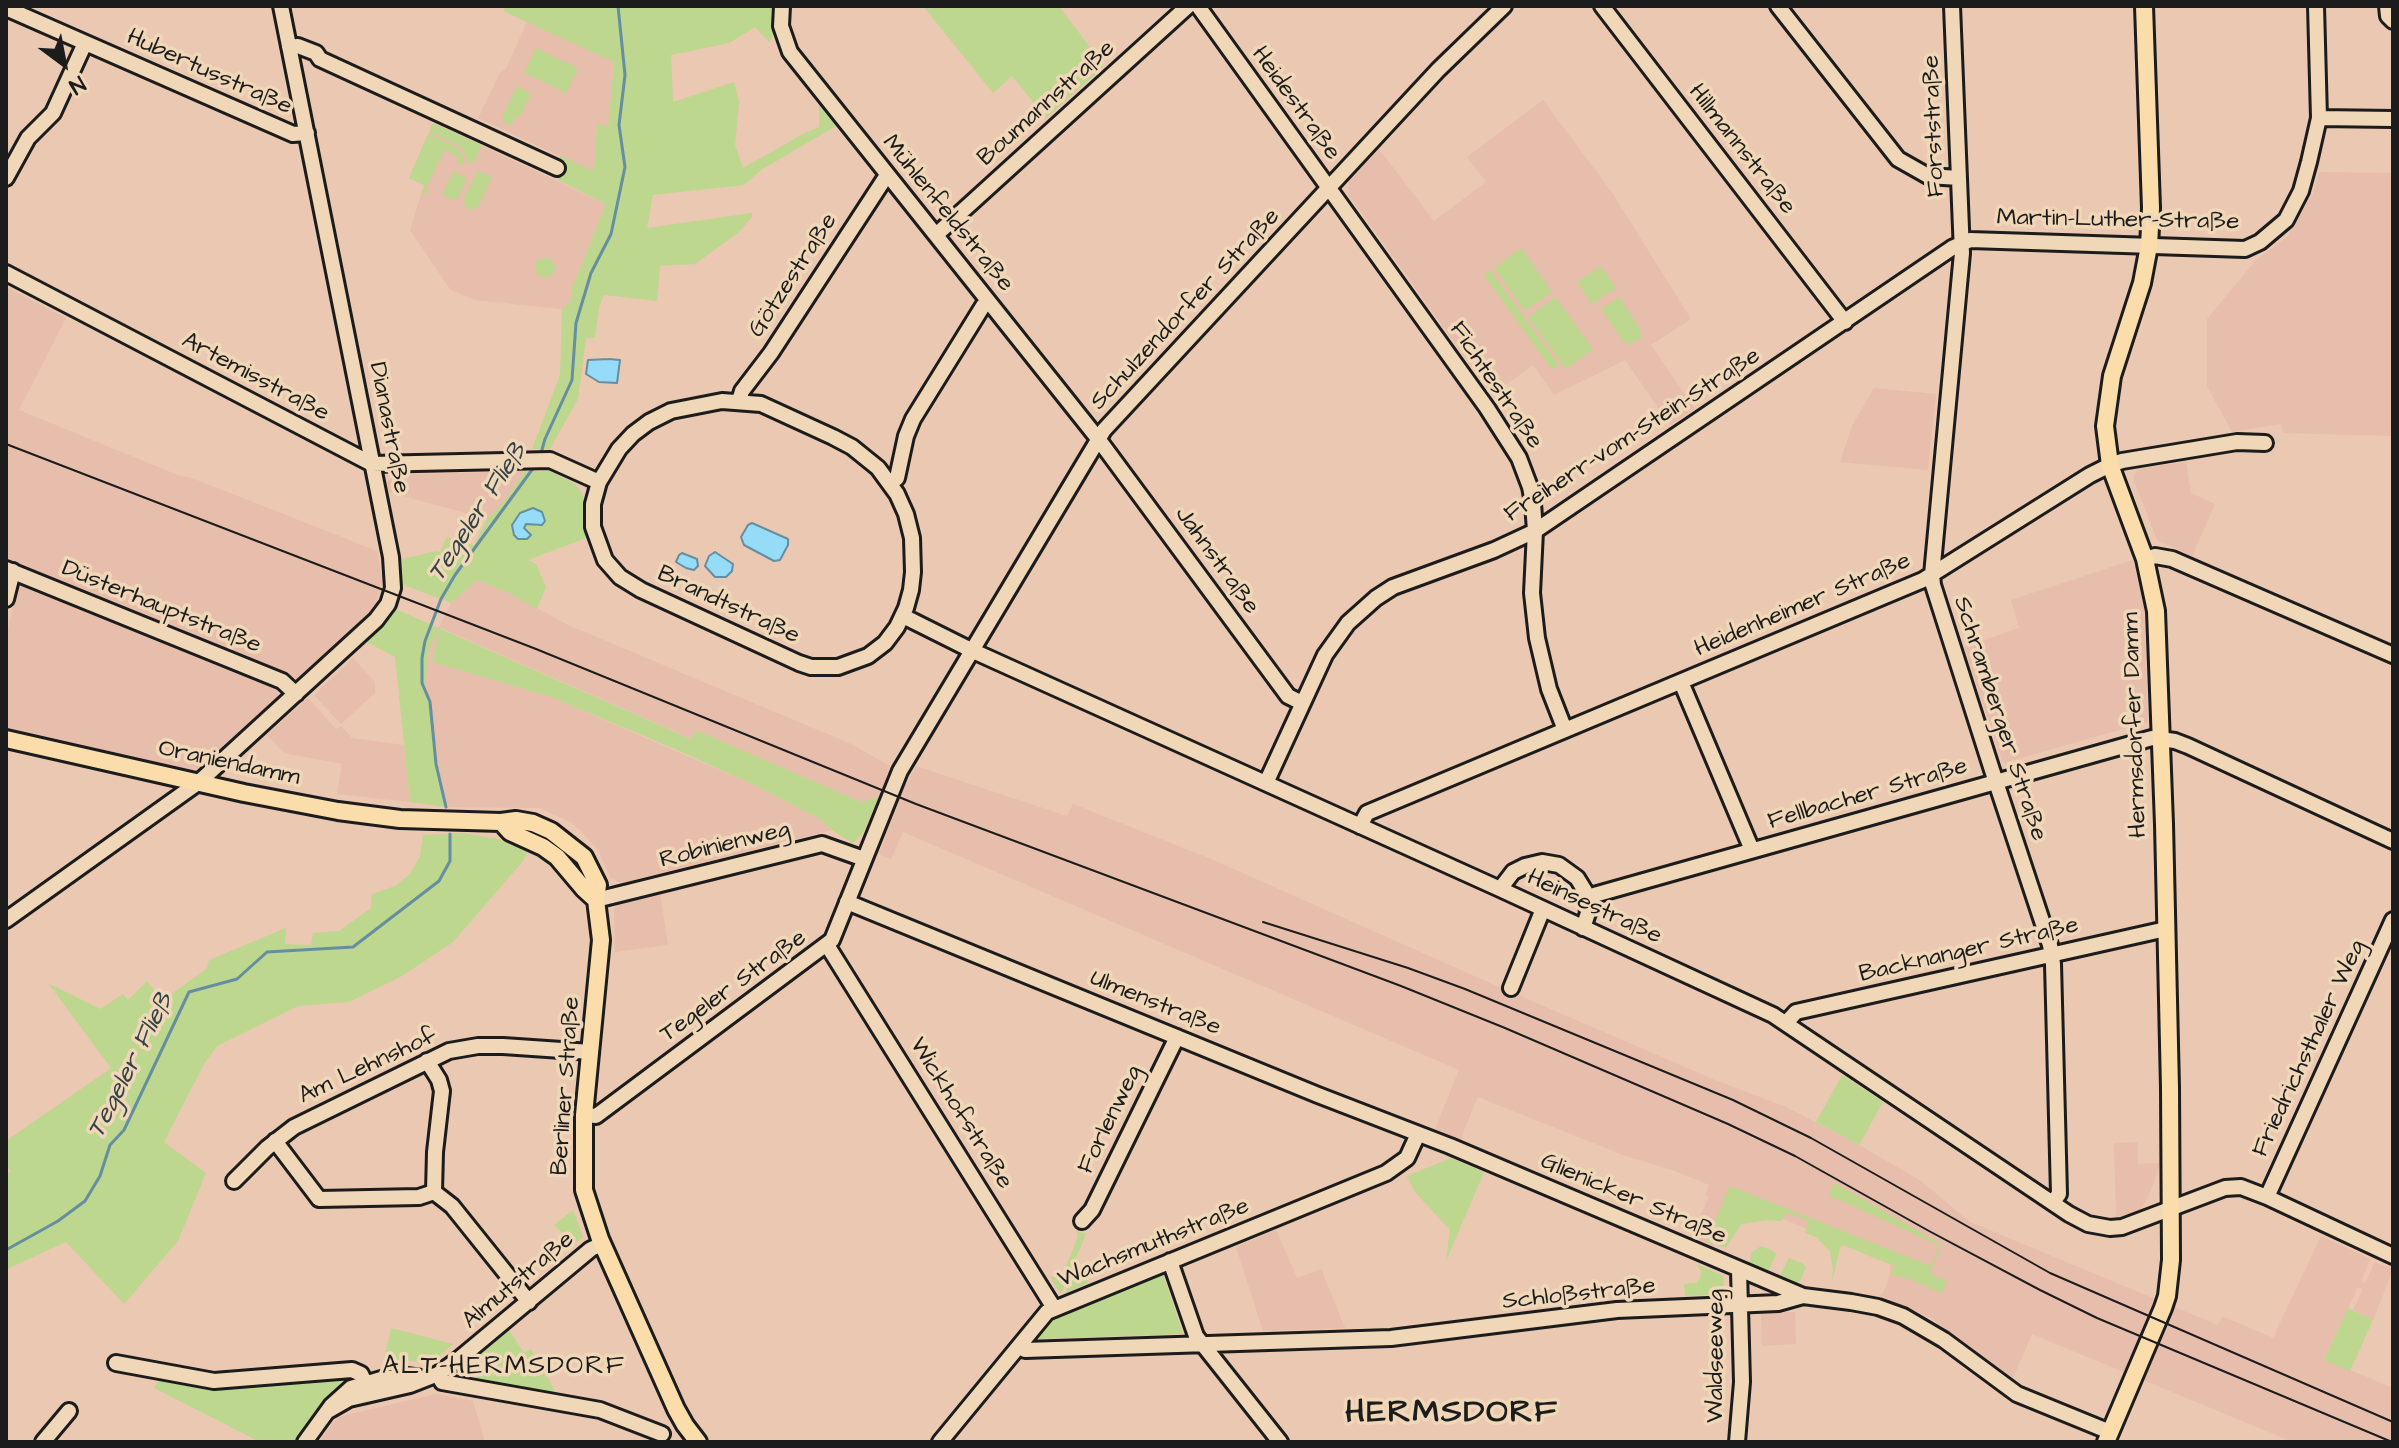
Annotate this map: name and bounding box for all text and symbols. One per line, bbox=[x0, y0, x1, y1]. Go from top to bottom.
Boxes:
north arrow bbox=[24, 24, 104, 104]
street label: Hubertusstraße bbox=[122, 24, 296, 122]
street label: Boumannstraße bbox=[972, 35, 1122, 173]
street label: Heidestraße bbox=[1244, 41, 1346, 167]
street label: Forststraße bbox=[1918, 54, 1952, 198]
text: N bbox=[63, 68, 91, 102]
street label: Hillmannstraße bbox=[1681, 79, 1801, 221]
street label: Mühlenfeldstraße bbox=[875, 130, 1019, 298]
street label: Schulzendorfer Straße bbox=[1085, 203, 1287, 417]
street label: Martin-Luther-Straße bbox=[1996, 204, 2240, 238]
street label: Götzestraße bbox=[743, 209, 845, 343]
street label: Fichtestraße bbox=[1442, 317, 1548, 455]
street label: Artemisstraße bbox=[176, 327, 334, 429]
street label: Freiherr-vom-Stein-Straße bbox=[1500, 342, 1766, 530]
street label: Dianastraße bbox=[361, 360, 415, 496]
water label: Tegeler Fließ bbox=[423, 438, 535, 588]
street label: Jahnstraße bbox=[1167, 502, 1265, 620]
street label: Heidenheimer Straße bbox=[1691, 547, 1915, 665]
street label: Düsterhauptstraße bbox=[57, 555, 265, 661]
street label: Brandtstraße bbox=[652, 560, 804, 652]
street label: Schramberger Straße bbox=[1946, 593, 2052, 845]
street label: Hermsdorfer Damm bbox=[2118, 612, 2154, 838]
street label: Oraniendamm bbox=[156, 735, 302, 793]
street label: Fellbacher Straße bbox=[1765, 753, 1971, 837]
street label: Robinienweg bbox=[657, 816, 793, 876]
street label: Heinsestraße bbox=[1522, 864, 1666, 952]
street label: Backnanger Straße bbox=[1857, 912, 2081, 990]
street label: Tegeler Straße bbox=[655, 924, 813, 1050]
street label: Friedrichsthaler Weg bbox=[2247, 936, 2373, 1162]
street label: Ulmenstraße bbox=[1086, 965, 1224, 1043]
water label: Tegeler Fließ bbox=[82, 988, 182, 1144]
street label: Berliner Straße bbox=[546, 996, 588, 1176]
street label: Am Lehnshof bbox=[294, 1023, 442, 1111]
street label: Wickhofstraße bbox=[902, 1033, 1018, 1195]
street label: Forlenweg bbox=[1072, 1061, 1150, 1179]
street label: Glienicker Straße bbox=[1536, 1148, 1730, 1252]
street label: Wachsmuthstraße bbox=[1054, 1193, 1254, 1295]
street label: Almutstraße bbox=[457, 1226, 581, 1336]
street label: Schloßstraße bbox=[1501, 1273, 1657, 1317]
street label: Waldseeweg bbox=[1703, 1289, 1731, 1423]
district label: ALT-HERMSDORF bbox=[382, 1352, 626, 1384]
district label: HERMSDORF bbox=[1345, 1395, 1559, 1433]

